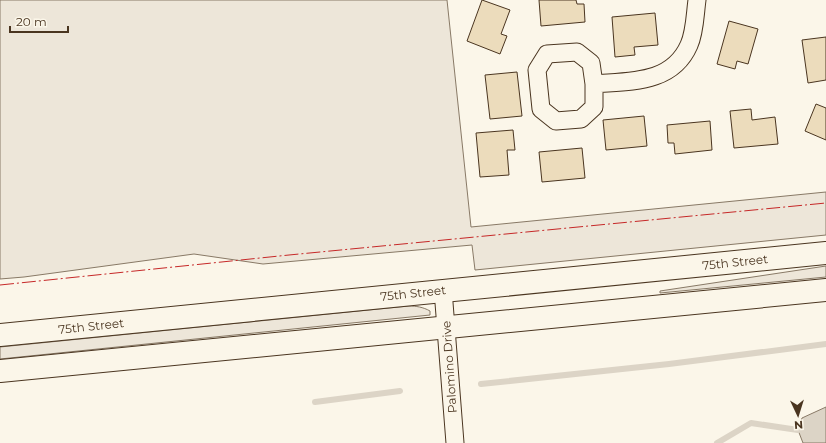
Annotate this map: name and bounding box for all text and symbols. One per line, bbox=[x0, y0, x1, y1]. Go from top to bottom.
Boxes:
scale bar bbox=[10, 8, 68, 34]
text: 20 m bbox=[16, 14, 47, 29]
street label: 75th Street bbox=[701, 251, 769, 273]
street label: 75th Street bbox=[379, 282, 447, 304]
street label: 75th Street bbox=[57, 315, 125, 337]
street label: Palomino Drive bbox=[438, 320, 460, 414]
north arrow bbox=[778, 395, 818, 435]
text: N bbox=[794, 418, 804, 432]

